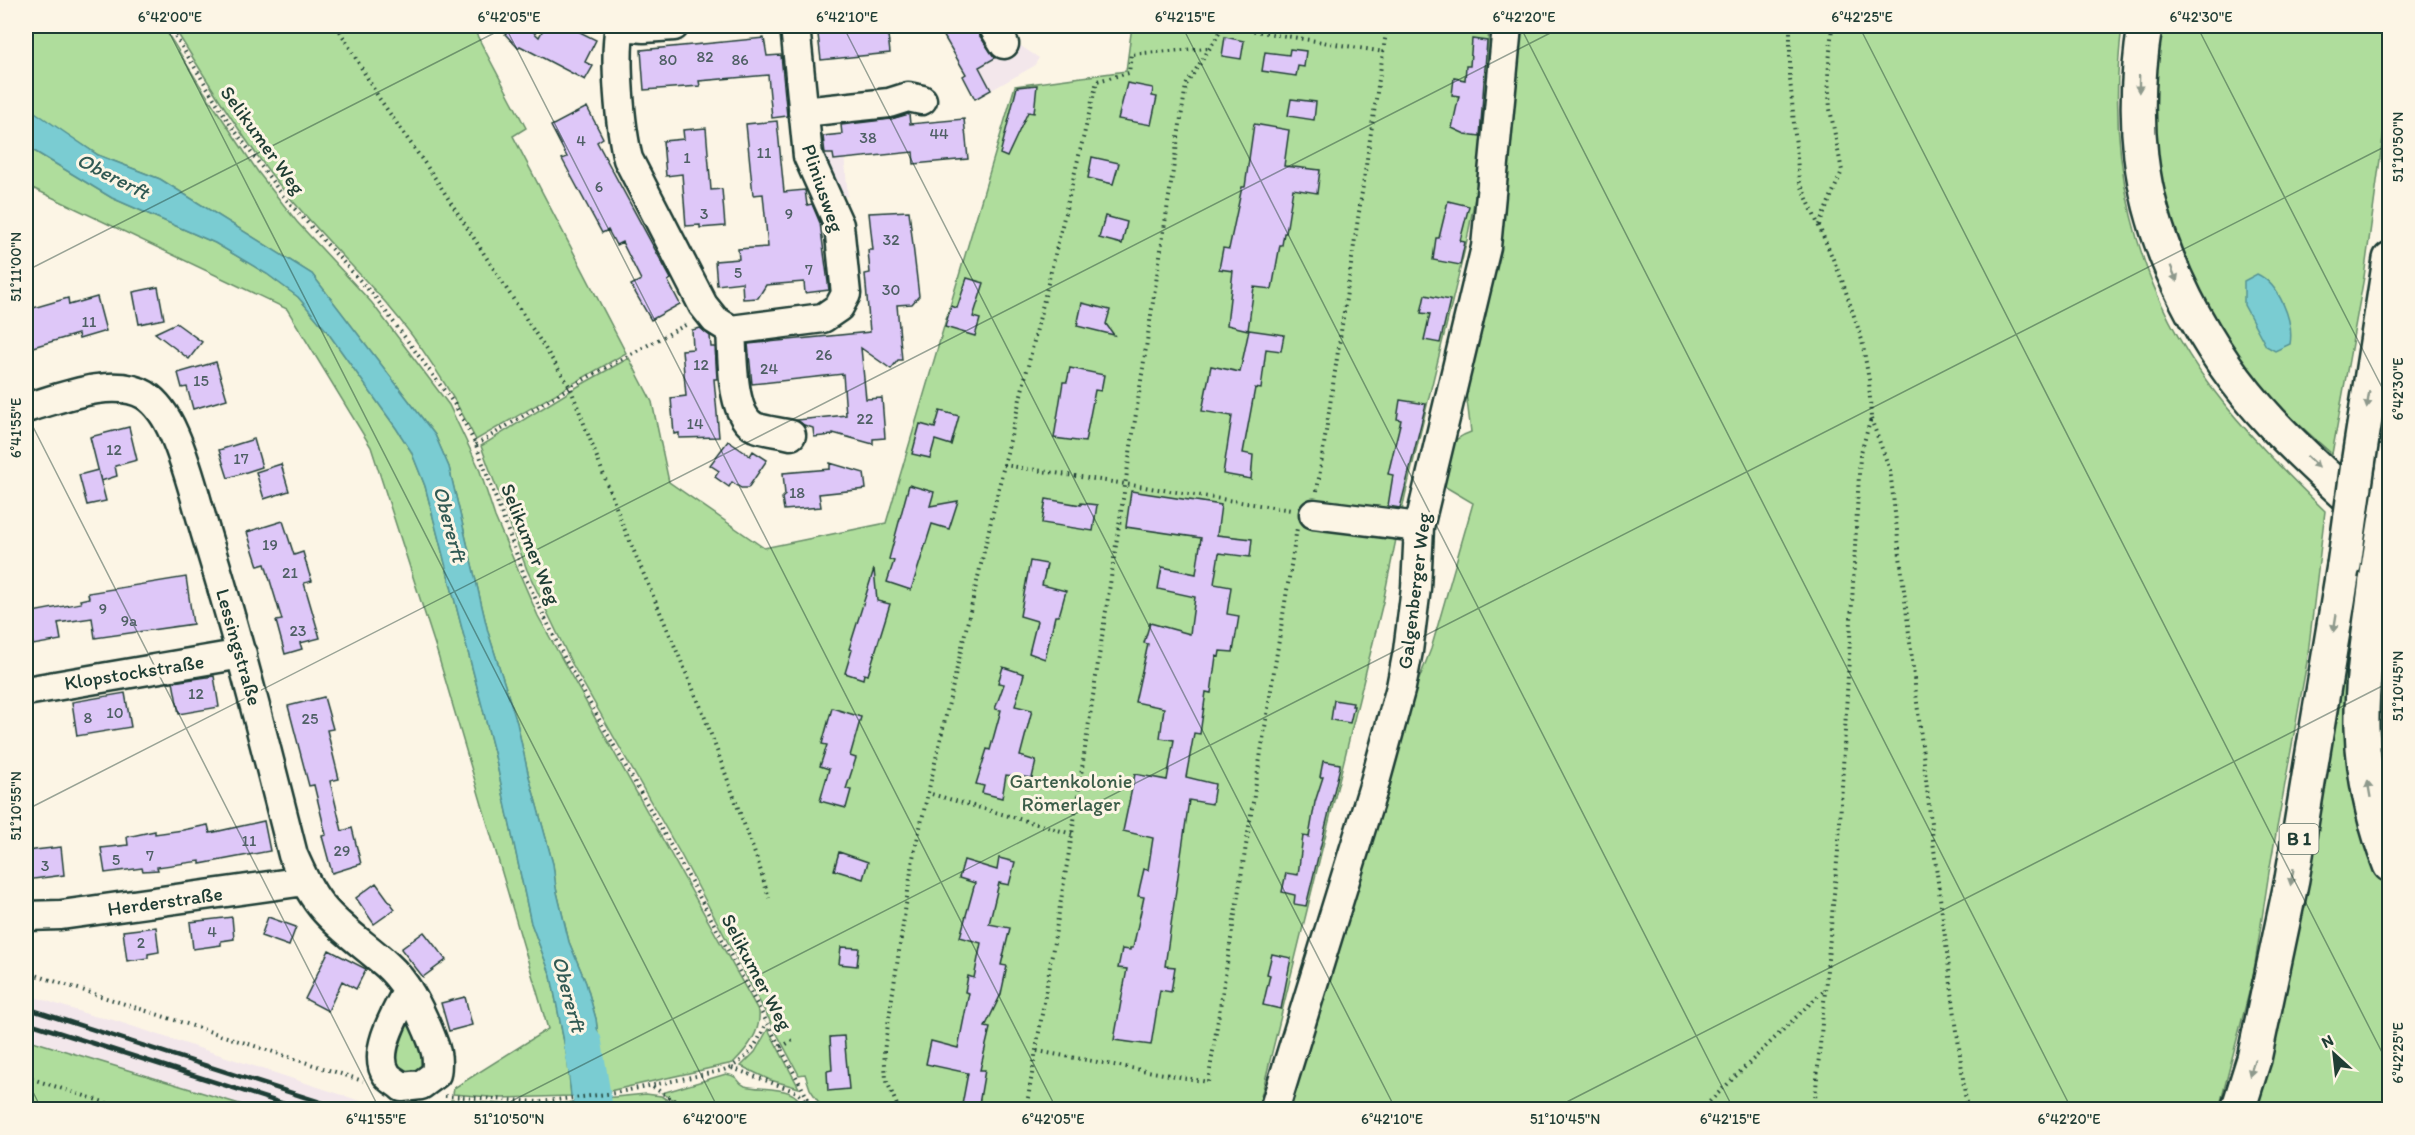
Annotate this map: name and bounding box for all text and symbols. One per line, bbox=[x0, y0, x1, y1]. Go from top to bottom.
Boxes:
text: 6°42'00"E bbox=[138, 8, 202, 26]
text: 6°42'05"E bbox=[478, 8, 540, 26]
text: 6°42'10"E bbox=[816, 8, 878, 26]
text: 6°42'15"E bbox=[1155, 8, 1215, 26]
text: 6°42'20"E bbox=[1493, 8, 1555, 26]
text: 6°42'25"E bbox=[1831, 8, 1893, 26]
text: 6°42'30"E bbox=[2169, 8, 2233, 26]
house number: 82 bbox=[696, 47, 714, 66]
house number: 80 bbox=[659, 50, 677, 69]
house number: 86 bbox=[731, 50, 749, 69]
one-way arrow bbox=[2134, 74, 2144, 93]
street label: Selikumer Weg bbox=[216, 81, 311, 200]
text: 51°10'50"N bbox=[2389, 112, 2407, 182]
house number: 44 bbox=[929, 124, 949, 143]
house number: 38 bbox=[859, 128, 877, 147]
house number: 4 bbox=[576, 131, 586, 150]
street label: Pliniusweg bbox=[797, 141, 850, 236]
house number: 11 bbox=[757, 143, 772, 162]
water label: Obererft bbox=[73, 147, 155, 205]
house number: 1 bbox=[683, 148, 691, 167]
house number: 6 bbox=[595, 177, 603, 196]
house number: 3 bbox=[700, 204, 709, 223]
house number: 9 bbox=[785, 204, 793, 223]
house number: 32 bbox=[882, 230, 900, 249]
text: 51°11'00"N bbox=[7, 232, 25, 302]
house number: 7 bbox=[805, 260, 813, 279]
house number: 5 bbox=[734, 263, 742, 282]
one-way arrow bbox=[2169, 265, 2179, 283]
house number: 30 bbox=[882, 280, 900, 299]
house number: 11 bbox=[82, 312, 97, 331]
house number: 26 bbox=[816, 345, 832, 364]
house number: 12 bbox=[693, 355, 710, 374]
text: 6°42'30"E bbox=[2389, 357, 2407, 421]
house number: 24 bbox=[760, 359, 778, 378]
house number: 15 bbox=[193, 371, 209, 390]
one-way arrow bbox=[2364, 391, 2373, 410]
text: 6°41'55"E bbox=[7, 398, 25, 458]
house number: 22 bbox=[857, 409, 874, 428]
house number: 14 bbox=[686, 414, 704, 433]
house number: 12 bbox=[106, 440, 123, 459]
house number: 17 bbox=[233, 449, 249, 468]
one-way arrow bbox=[2306, 455, 2320, 469]
street label: Selikumer Weg bbox=[496, 480, 567, 609]
water label: Obererft bbox=[428, 483, 473, 566]
house number: 18 bbox=[789, 483, 805, 502]
street label: Galgenberger Weg bbox=[1392, 511, 1436, 671]
house number: 19 bbox=[262, 535, 278, 554]
house number: 21 bbox=[282, 563, 298, 582]
street label: Lessingstraße bbox=[211, 586, 267, 708]
house number: 9 bbox=[99, 599, 107, 618]
house number: 9a bbox=[121, 611, 138, 630]
one-way arrow bbox=[2330, 613, 2339, 632]
house number: 23 bbox=[289, 621, 307, 640]
street label: Klopstockstraße bbox=[62, 649, 206, 695]
text: 51°10'45"N bbox=[2389, 651, 2407, 721]
house number: 12 bbox=[188, 684, 205, 703]
house number: 10 bbox=[106, 703, 124, 722]
house number: 8 bbox=[84, 708, 93, 727]
house number: 25 bbox=[302, 709, 318, 728]
park label: Gartenkolonie Römerlager bbox=[1010, 769, 1132, 816]
text: 51°10'55"N bbox=[7, 771, 25, 841]
one-way arrow bbox=[2364, 779, 2373, 798]
road number: B 1 bbox=[2280, 824, 2318, 854]
house number: 11 bbox=[242, 831, 257, 850]
house number: 29 bbox=[334, 841, 350, 860]
house number: 7 bbox=[146, 846, 154, 865]
house number: 5 bbox=[112, 850, 120, 869]
house number: 3 bbox=[41, 856, 50, 875]
one-way arrow bbox=[2287, 868, 2296, 887]
street label: Herderstraße bbox=[106, 881, 224, 921]
street label: Selikumer Weg bbox=[716, 910, 798, 1035]
house number: 4 bbox=[207, 922, 217, 941]
house number: 2 bbox=[137, 933, 146, 952]
water label: Obererft bbox=[547, 953, 592, 1036]
text: 6°42'25"E bbox=[2389, 1022, 2407, 1084]
north arrow bbox=[2304, 1024, 2364, 1084]
text: N bbox=[2318, 1030, 2337, 1052]
one-way arrow bbox=[2246, 1059, 2256, 1077]
text: 6°41'55"E bbox=[346, 1110, 406, 1128]
text: 51°10'50"N bbox=[474, 1110, 544, 1128]
text: 6°42'00"E bbox=[683, 1110, 747, 1128]
text: 6°42'05"E bbox=[1022, 1110, 1084, 1128]
text: 6°42'10"E bbox=[1361, 1110, 1423, 1128]
text: 51°10'45"N bbox=[1530, 1110, 1600, 1128]
text: 6°42'15"E bbox=[1700, 1110, 1760, 1128]
text: 6°42'20"E bbox=[2038, 1110, 2100, 1128]

